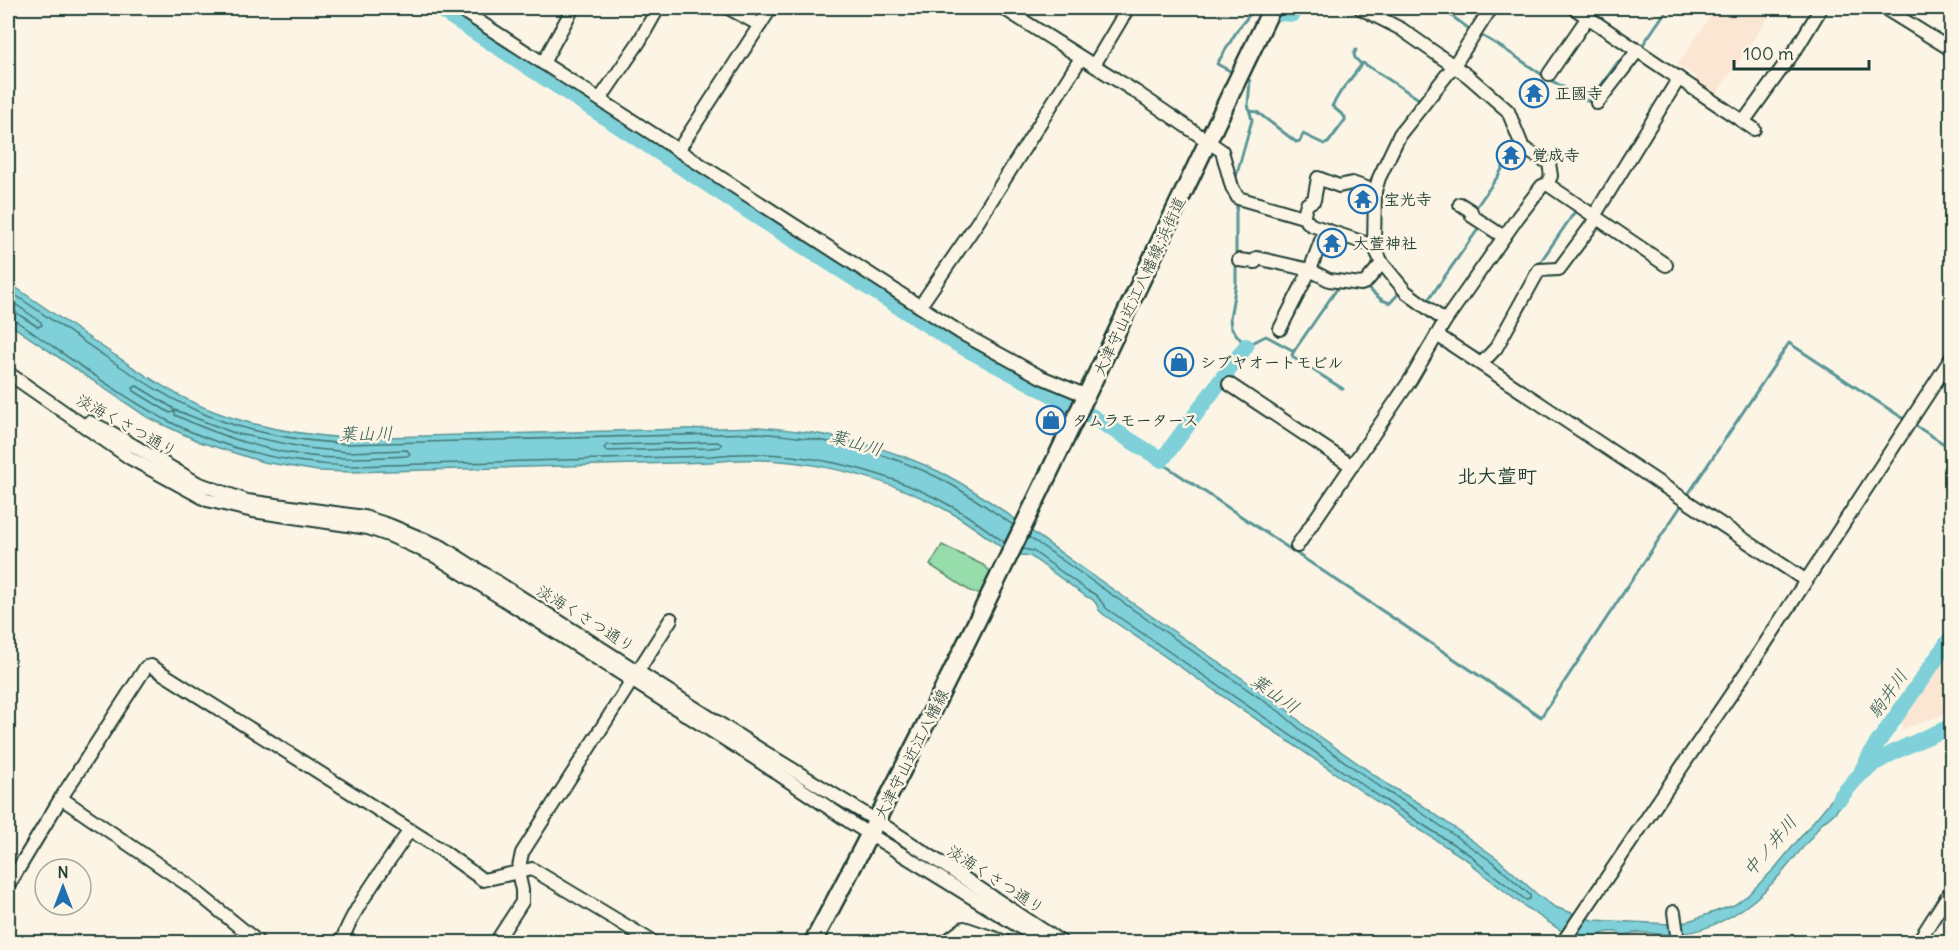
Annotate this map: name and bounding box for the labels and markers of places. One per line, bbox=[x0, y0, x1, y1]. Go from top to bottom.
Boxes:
temple icon: 正國寺 bbox=[1518, 77, 1550, 109]
place label: 正國寺 bbox=[1555, 83, 1603, 103]
temple icon: 覚成寺 bbox=[1495, 139, 1527, 171]
place label: 覚成寺 bbox=[1532, 145, 1580, 165]
temple icon: 宝光寺 bbox=[1347, 183, 1379, 215]
place label: 宝光寺 bbox=[1384, 189, 1432, 209]
temple icon: 大萱神社 bbox=[1316, 227, 1348, 259]
place label: 大萱神社 bbox=[1353, 233, 1417, 253]
shop icon: シブヤオートモビル bbox=[1163, 346, 1195, 378]
place label: シブヤオートモビル bbox=[1200, 352, 1344, 372]
shop icon: タムラモータース bbox=[1035, 404, 1067, 436]
place label: タムラモータース bbox=[1072, 410, 1199, 430]

